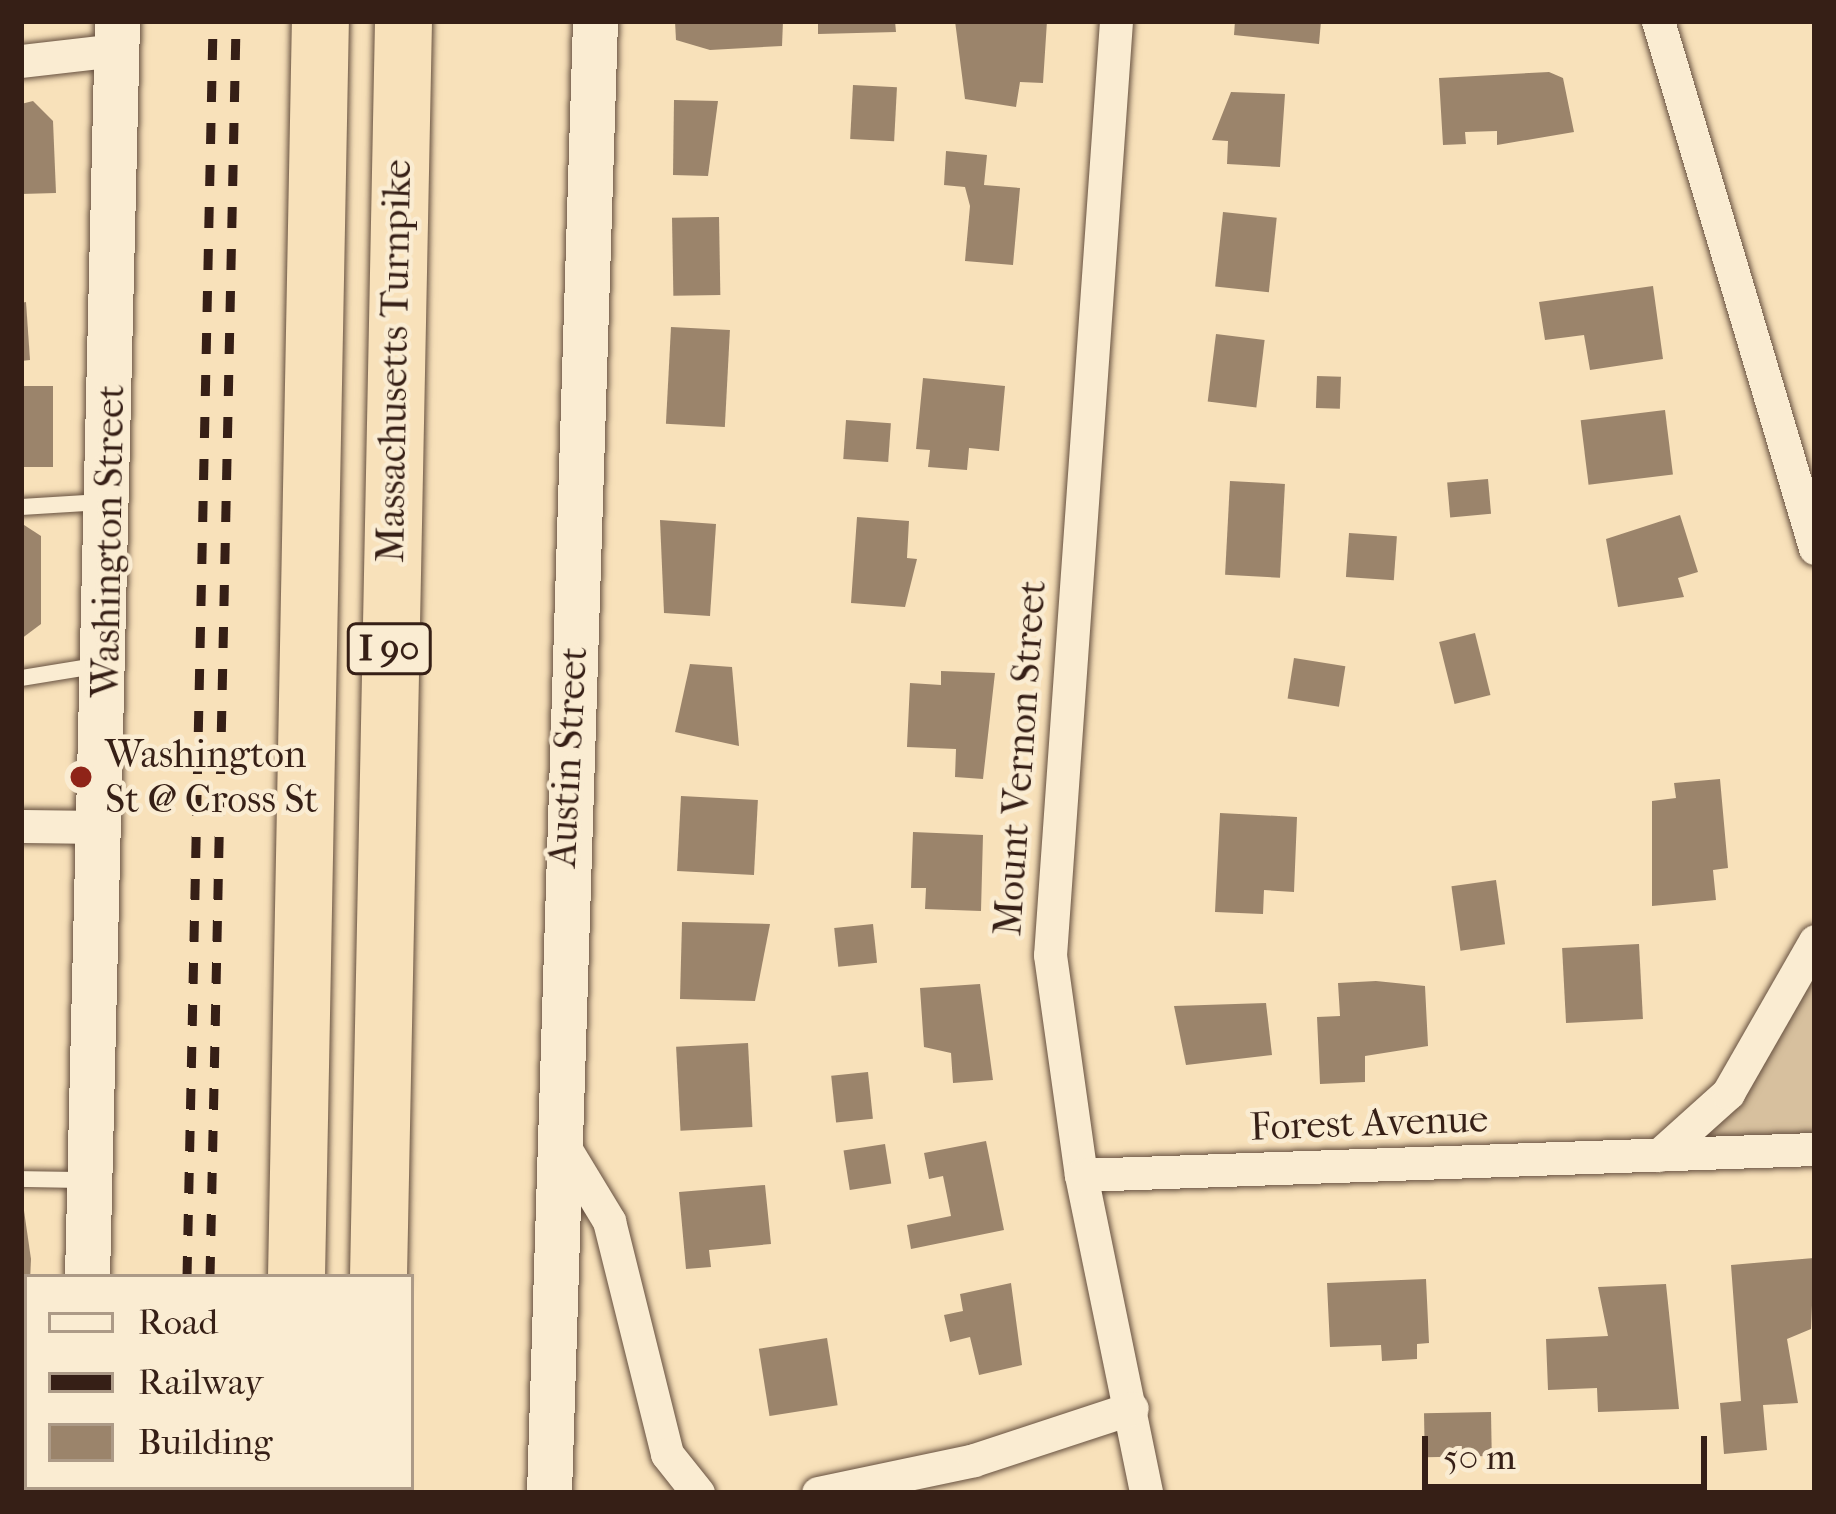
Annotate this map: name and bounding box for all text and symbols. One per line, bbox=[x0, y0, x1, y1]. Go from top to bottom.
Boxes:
street label: Massachusetts Turnpike bbox=[367, 159, 421, 563]
street label: Washington Street bbox=[82, 384, 134, 698]
street label: Mount Vernon Street bbox=[984, 579, 1056, 937]
road number: I 90 bbox=[344, 619, 434, 679]
street label: Austin Street bbox=[539, 646, 597, 868]
place label: Washington St @ Cross St bbox=[105, 732, 318, 823]
marker: Washington St @ Cross St bbox=[68, 764, 94, 790]
street label: Forest Avenue bbox=[1249, 1095, 1489, 1151]
legend bbox=[24, 1274, 414, 1490]
text: Road bbox=[138, 1301, 218, 1343]
text: Railway bbox=[138, 1361, 263, 1403]
scale bar bbox=[1428, 1412, 1713, 1486]
text: Building bbox=[138, 1421, 273, 1463]
text: 50 m bbox=[1443, 1436, 1516, 1478]

